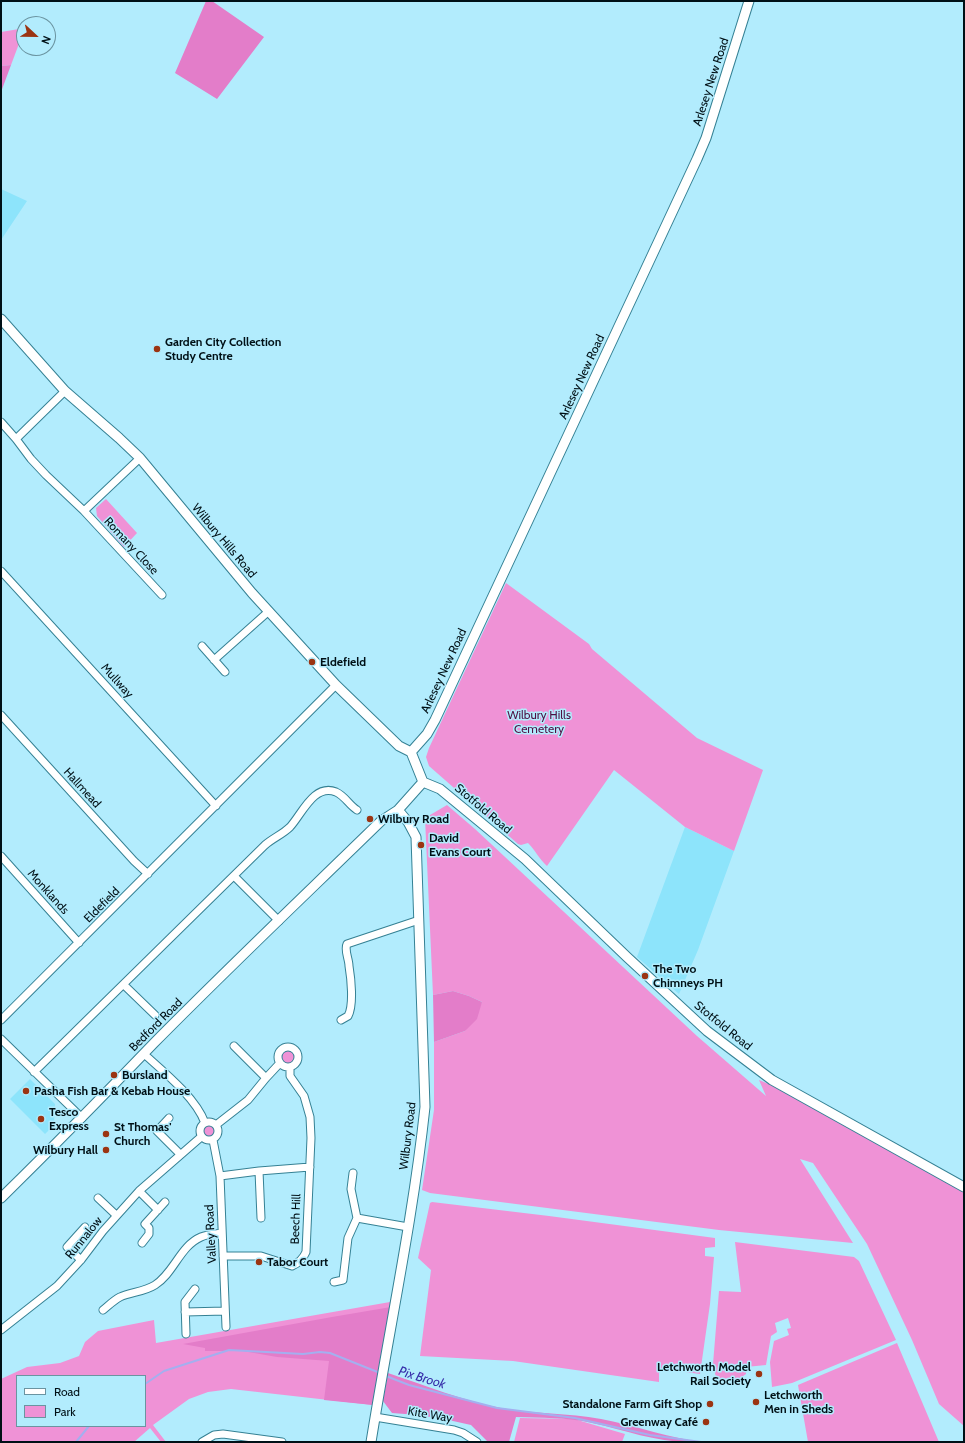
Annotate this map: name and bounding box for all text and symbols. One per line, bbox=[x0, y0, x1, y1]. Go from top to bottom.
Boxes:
north arrow bbox=[16, 16, 56, 56]
text: N bbox=[38, 34, 54, 46]
street label: Arlesey New Road bbox=[690, 36, 732, 128]
street label: Arlesey New Road bbox=[556, 332, 608, 422]
place label: Garden City Collection Study Centre bbox=[165, 335, 281, 363]
marker: Garden City Collection Study Centre bbox=[152, 344, 162, 354]
street label: Wilbury Hills Road bbox=[189, 501, 259, 581]
street label: Romany Close bbox=[101, 514, 161, 578]
street label: Arlesey New Road bbox=[418, 626, 470, 716]
place label: Eldefield bbox=[320, 655, 366, 669]
marker: Eldefield bbox=[307, 657, 317, 667]
street label: Mullway bbox=[98, 661, 136, 701]
park label: Wilbury Hills Cemetery bbox=[507, 708, 571, 736]
street label: Hallmead bbox=[60, 765, 104, 811]
street label: Stotfold Road bbox=[452, 781, 514, 837]
place label: Wilbury Road bbox=[378, 812, 449, 826]
marker: Wilbury Road bbox=[365, 814, 375, 824]
place label: David Evans Court bbox=[429, 831, 491, 859]
marker: David Evans Court bbox=[416, 840, 426, 850]
street label: Monklands bbox=[24, 867, 72, 917]
street label: Eldefield bbox=[81, 884, 123, 926]
place label: The Two Chimneys PH bbox=[653, 962, 723, 990]
marker: The Two Chimneys PH bbox=[640, 971, 650, 981]
street label: Bedford Road bbox=[126, 995, 186, 1055]
street label: Stotfold Road bbox=[691, 998, 755, 1054]
place label: Bursland bbox=[122, 1068, 168, 1082]
marker: Bursland bbox=[109, 1070, 119, 1080]
place label: Pasha Fish Bar & Kebab House bbox=[34, 1084, 190, 1098]
marker: Pasha Fish Bar & Kebab House bbox=[21, 1086, 31, 1096]
street label: Wilbury Road bbox=[397, 1101, 419, 1171]
place label: Tesco Express bbox=[49, 1105, 89, 1133]
marker: Tesco Express bbox=[36, 1114, 46, 1124]
place label: St Thomas' Church bbox=[114, 1120, 171, 1148]
marker: St Thomas' Church bbox=[101, 1129, 111, 1139]
place label: Wilbury Hall bbox=[33, 1143, 98, 1157]
marker: Wilbury Hall bbox=[101, 1145, 111, 1155]
street label: Beech Hill bbox=[288, 1193, 304, 1245]
street label: Valley Road bbox=[202, 1204, 220, 1264]
street label: Runnalow bbox=[62, 1214, 106, 1262]
place label: Tabor Court bbox=[267, 1255, 328, 1269]
marker: Tabor Court bbox=[254, 1257, 264, 1267]
place label: Letchworth Model Rail Society bbox=[657, 1360, 751, 1388]
water label: Pix Brook bbox=[397, 1364, 447, 1392]
marker: Letchworth Model Rail Society bbox=[754, 1369, 764, 1379]
legend bbox=[16, 1375, 146, 1427]
text: Road bbox=[54, 1384, 80, 1399]
place label: Letchworth Men in Sheds bbox=[764, 1388, 833, 1416]
place label: Standalone Farm Gift Shop bbox=[562, 1397, 702, 1411]
marker: Letchworth Men in Sheds bbox=[751, 1397, 761, 1407]
marker: Standalone Farm Gift Shop bbox=[705, 1399, 715, 1409]
text: Park bbox=[54, 1404, 76, 1419]
street label: Kite Way bbox=[407, 1404, 453, 1426]
place label: Greenway Café bbox=[620, 1415, 698, 1429]
marker: Greenway Café bbox=[701, 1417, 711, 1427]

